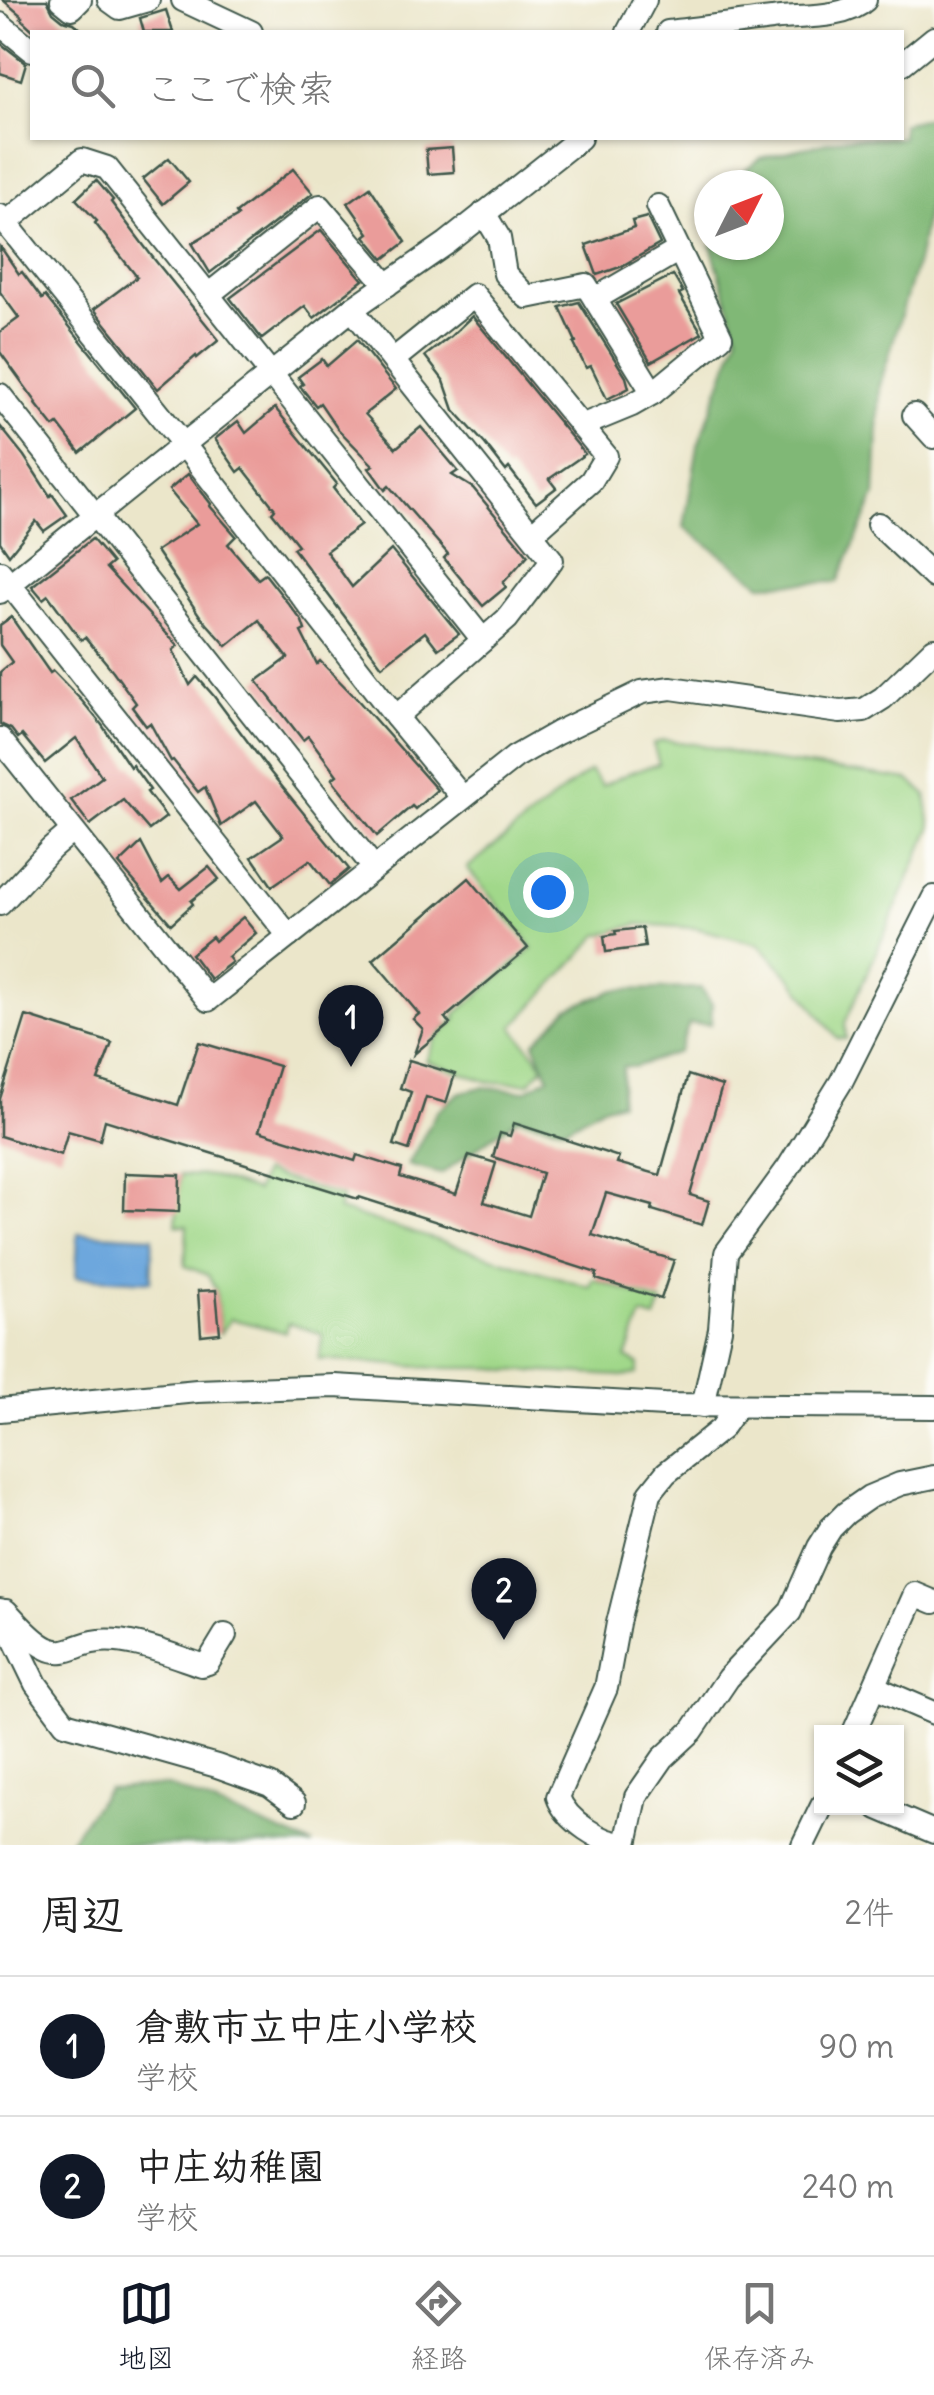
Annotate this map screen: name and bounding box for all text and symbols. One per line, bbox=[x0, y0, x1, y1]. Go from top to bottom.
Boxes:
search box bbox=[30, 30, 904, 140]
icon: search bbox=[65, 58, 120, 113]
text: ここで検索 bbox=[145, 65, 335, 112]
north arrow bbox=[694, 170, 784, 260]
your location bbox=[523, 867, 574, 918]
pin: 1 bbox=[318, 984, 384, 1067]
pin: 2 bbox=[472, 1558, 536, 1640]
map controls bbox=[814, 1725, 904, 1815]
button: layers bbox=[814, 1725, 904, 1815]
text: 周辺 bbox=[40, 1888, 124, 1940]
text: 2件 bbox=[844, 1892, 894, 1933]
text: 倉敷市立中庄小学校 bbox=[135, 2003, 477, 2050]
text: 1 bbox=[66, 2026, 79, 2067]
text: 90 m bbox=[819, 2026, 894, 2067]
text: 学校 bbox=[135, 2056, 199, 2097]
text: 中庄幼稚園 bbox=[135, 2143, 325, 2190]
text: 2 bbox=[64, 2166, 81, 2207]
text: 240 m bbox=[802, 2166, 894, 2207]
text: 学校 bbox=[135, 2196, 199, 2237]
tab: 地図 bbox=[118, 2276, 174, 2376]
tab: 経路 bbox=[411, 2276, 467, 2376]
tab: 保存済み bbox=[704, 2276, 816, 2376]

